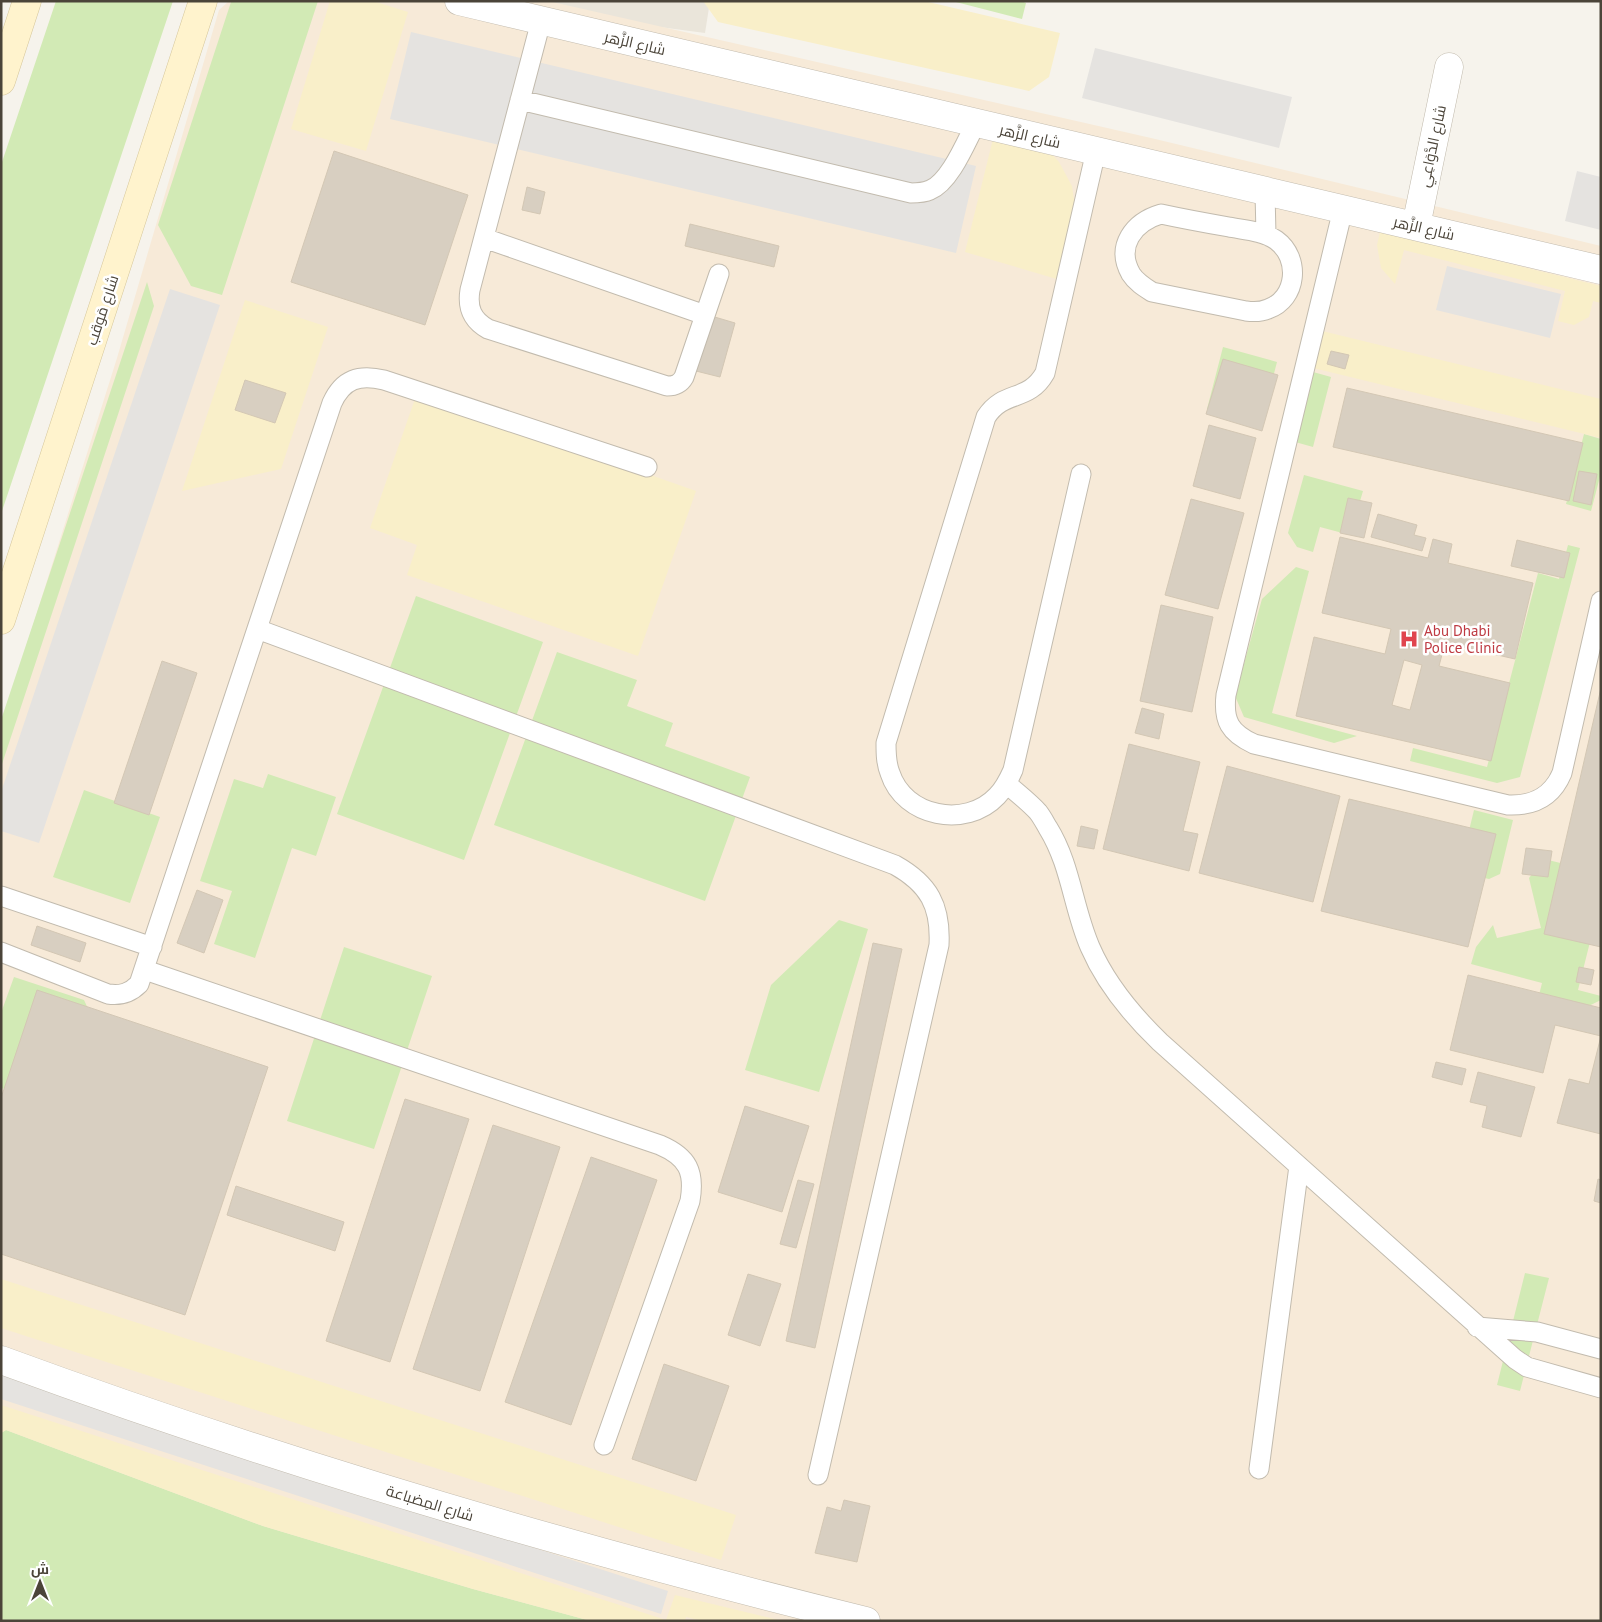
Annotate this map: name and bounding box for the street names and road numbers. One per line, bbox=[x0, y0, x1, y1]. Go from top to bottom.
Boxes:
street label: شارع الزَّهر bbox=[601, 27, 667, 61]
street label: شارع الدَّوَاعِي bbox=[1414, 103, 1453, 189]
street label: شارع الزَّهر bbox=[996, 120, 1062, 154]
street label: شارع الزَّهر bbox=[1390, 212, 1456, 246]
street label: شارع مَوقب bbox=[82, 272, 124, 348]
street label: شارع المِضباعة bbox=[383, 1481, 476, 1527]

